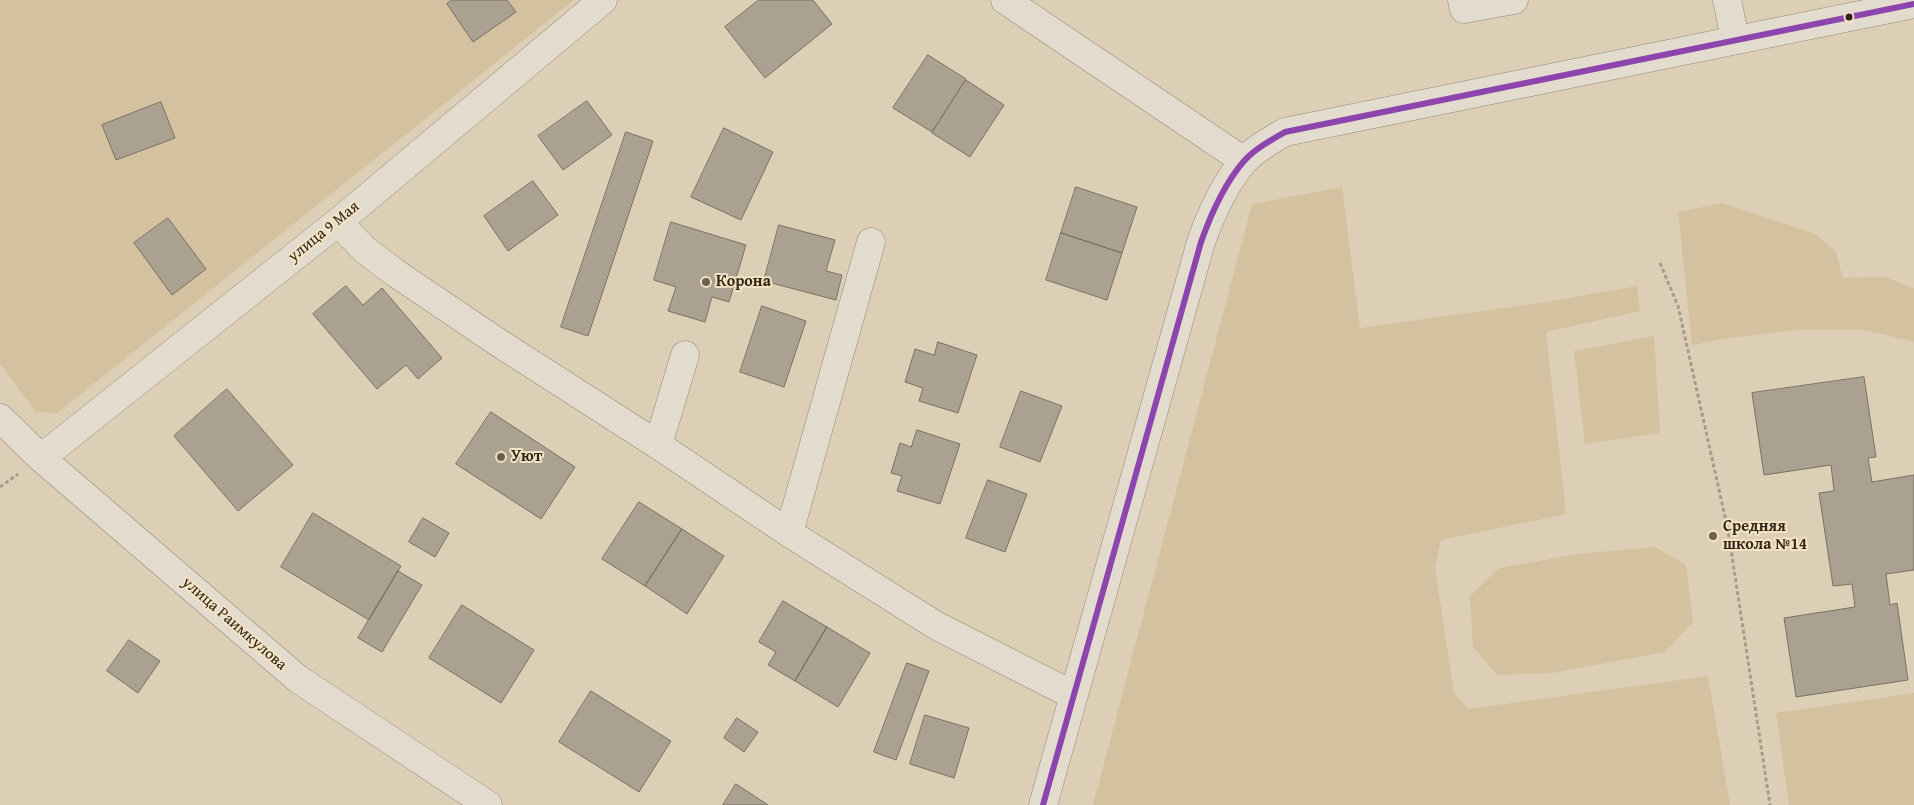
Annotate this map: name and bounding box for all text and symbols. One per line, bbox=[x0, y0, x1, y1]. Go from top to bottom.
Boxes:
unlabelled marker bbox=[1844, 12, 1854, 22]
street label: улица 9 Мая bbox=[284, 197, 364, 267]
place label: Корона bbox=[716, 272, 771, 292]
marker: Корона bbox=[700, 276, 712, 288]
place label: Уют bbox=[511, 447, 542, 467]
marker: Уют bbox=[495, 451, 507, 463]
place label: Средняя школа №14 bbox=[1723, 517, 1807, 555]
marker: Средняя школа №14 bbox=[1707, 530, 1719, 542]
street label: улица Раимкулова bbox=[178, 573, 290, 675]

